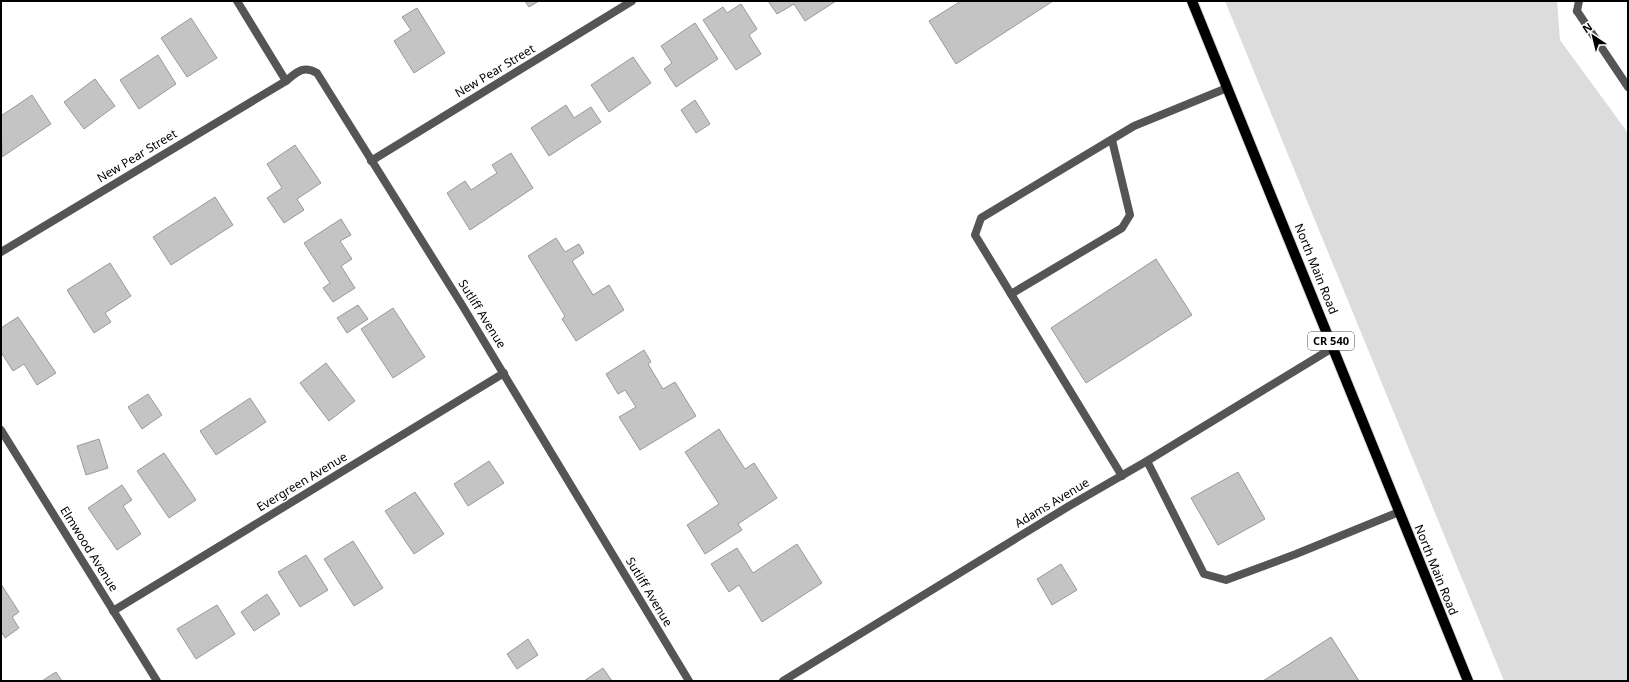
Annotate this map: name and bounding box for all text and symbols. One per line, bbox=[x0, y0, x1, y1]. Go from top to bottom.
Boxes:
north arrow bbox=[1573, 16, 1613, 56]
text: N bbox=[1579, 19, 1595, 36]
street label: New Pear Street bbox=[452, 40, 538, 101]
street label: New Pear Street bbox=[94, 125, 180, 186]
street label: North Main Road bbox=[1291, 221, 1342, 317]
street label: Sutliff Avenue bbox=[455, 276, 510, 352]
road number: CR 540 bbox=[1308, 332, 1354, 350]
street label: Evergreen Avenue bbox=[253, 448, 350, 515]
street label: Adams Avenue bbox=[1011, 474, 1092, 531]
street label: Elmwood Avenue bbox=[56, 503, 123, 595]
street label: North Main Road bbox=[1411, 522, 1462, 618]
street label: Sutliff Avenue bbox=[622, 554, 677, 630]

